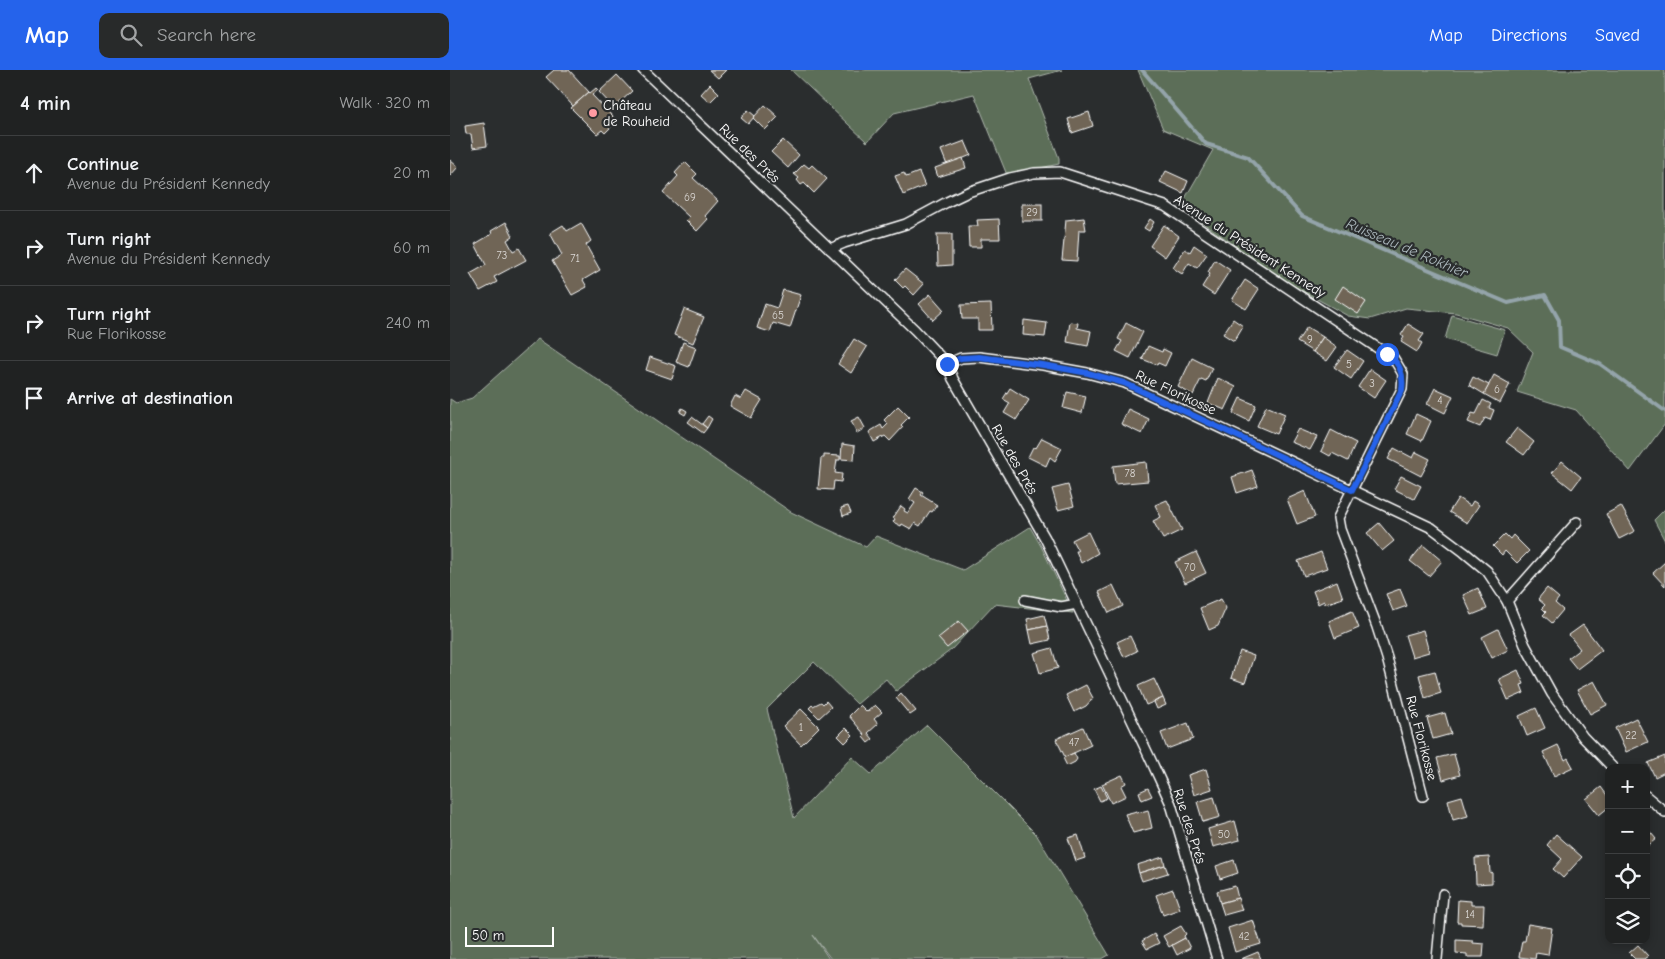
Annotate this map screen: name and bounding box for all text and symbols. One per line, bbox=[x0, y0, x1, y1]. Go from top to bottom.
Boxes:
search box bbox=[99, 13, 449, 58]
text: Map bbox=[25, 21, 69, 49]
icon: search bbox=[117, 21, 145, 49]
text: Search here bbox=[157, 24, 256, 46]
text: Map bbox=[1429, 25, 1463, 46]
text: Directions bbox=[1491, 25, 1567, 46]
text: Saved bbox=[1595, 25, 1640, 46]
text: 4 min bbox=[20, 91, 71, 115]
text: Walk · 320 m bbox=[339, 94, 430, 112]
place label: Château de Rouheid bbox=[603, 97, 670, 130]
marker: Château de Rouheid bbox=[587, 107, 599, 119]
street label: Rue des Prés bbox=[716, 120, 784, 187]
text: Continue bbox=[67, 153, 139, 175]
icon: ahead bbox=[20, 159, 48, 187]
text: 20 m bbox=[393, 164, 430, 182]
text: Avenue du Président Kennedy bbox=[67, 175, 270, 193]
house number: 69 bbox=[684, 191, 696, 204]
street label: Avenue du Président Kennedy bbox=[1171, 191, 1329, 302]
house number: 29 bbox=[1026, 206, 1038, 219]
water label: Ruisseau de Rokhier bbox=[1343, 214, 1471, 282]
text: Turn right bbox=[67, 228, 151, 250]
icon: right bbox=[20, 234, 48, 262]
text: 60 m bbox=[393, 239, 430, 257]
house number: 73 bbox=[497, 249, 507, 262]
text: Avenue du Président Kennedy bbox=[67, 250, 270, 268]
house number: 71 bbox=[570, 252, 580, 265]
text: Turn right bbox=[67, 303, 151, 325]
icon: right bbox=[20, 309, 48, 337]
house number: 65 bbox=[772, 309, 784, 322]
text: 240 m bbox=[386, 314, 430, 332]
text: Rue Florikosse bbox=[67, 325, 166, 343]
house number: 9 bbox=[1307, 333, 1313, 346]
route start bbox=[1376, 343, 1399, 366]
route end bbox=[936, 353, 959, 376]
house number: 5 bbox=[1346, 358, 1352, 371]
street label: Rue Florikosse bbox=[1133, 366, 1219, 419]
house number: 3 bbox=[1369, 377, 1375, 390]
house number: 6 bbox=[1494, 383, 1500, 396]
icon: arrive bbox=[20, 384, 48, 412]
text: Arrive at destination bbox=[67, 387, 233, 409]
house number: 4 bbox=[1437, 394, 1443, 407]
street label: Rue des Prés bbox=[988, 421, 1041, 497]
house number: 78 bbox=[1125, 467, 1136, 480]
house number: 70 bbox=[1184, 561, 1196, 574]
street label: Rue Florikosse bbox=[1402, 694, 1441, 782]
house number: 1 bbox=[799, 721, 803, 734]
house number: 22 bbox=[1625, 729, 1637, 742]
house number: 47 bbox=[1069, 736, 1079, 749]
map controls bbox=[1605, 764, 1650, 944]
button: + bbox=[1605, 764, 1650, 809]
street label: Rue des Prés bbox=[1169, 786, 1210, 866]
button: − bbox=[1605, 809, 1650, 854]
house number: 50 bbox=[1218, 828, 1230, 841]
button: locate bbox=[1605, 854, 1650, 899]
button: layers bbox=[1605, 899, 1650, 944]
house number: 14 bbox=[1465, 908, 1475, 921]
scale bar bbox=[465, 924, 554, 947]
text: 50 m bbox=[472, 927, 504, 944]
house number: 42 bbox=[1238, 930, 1250, 943]

